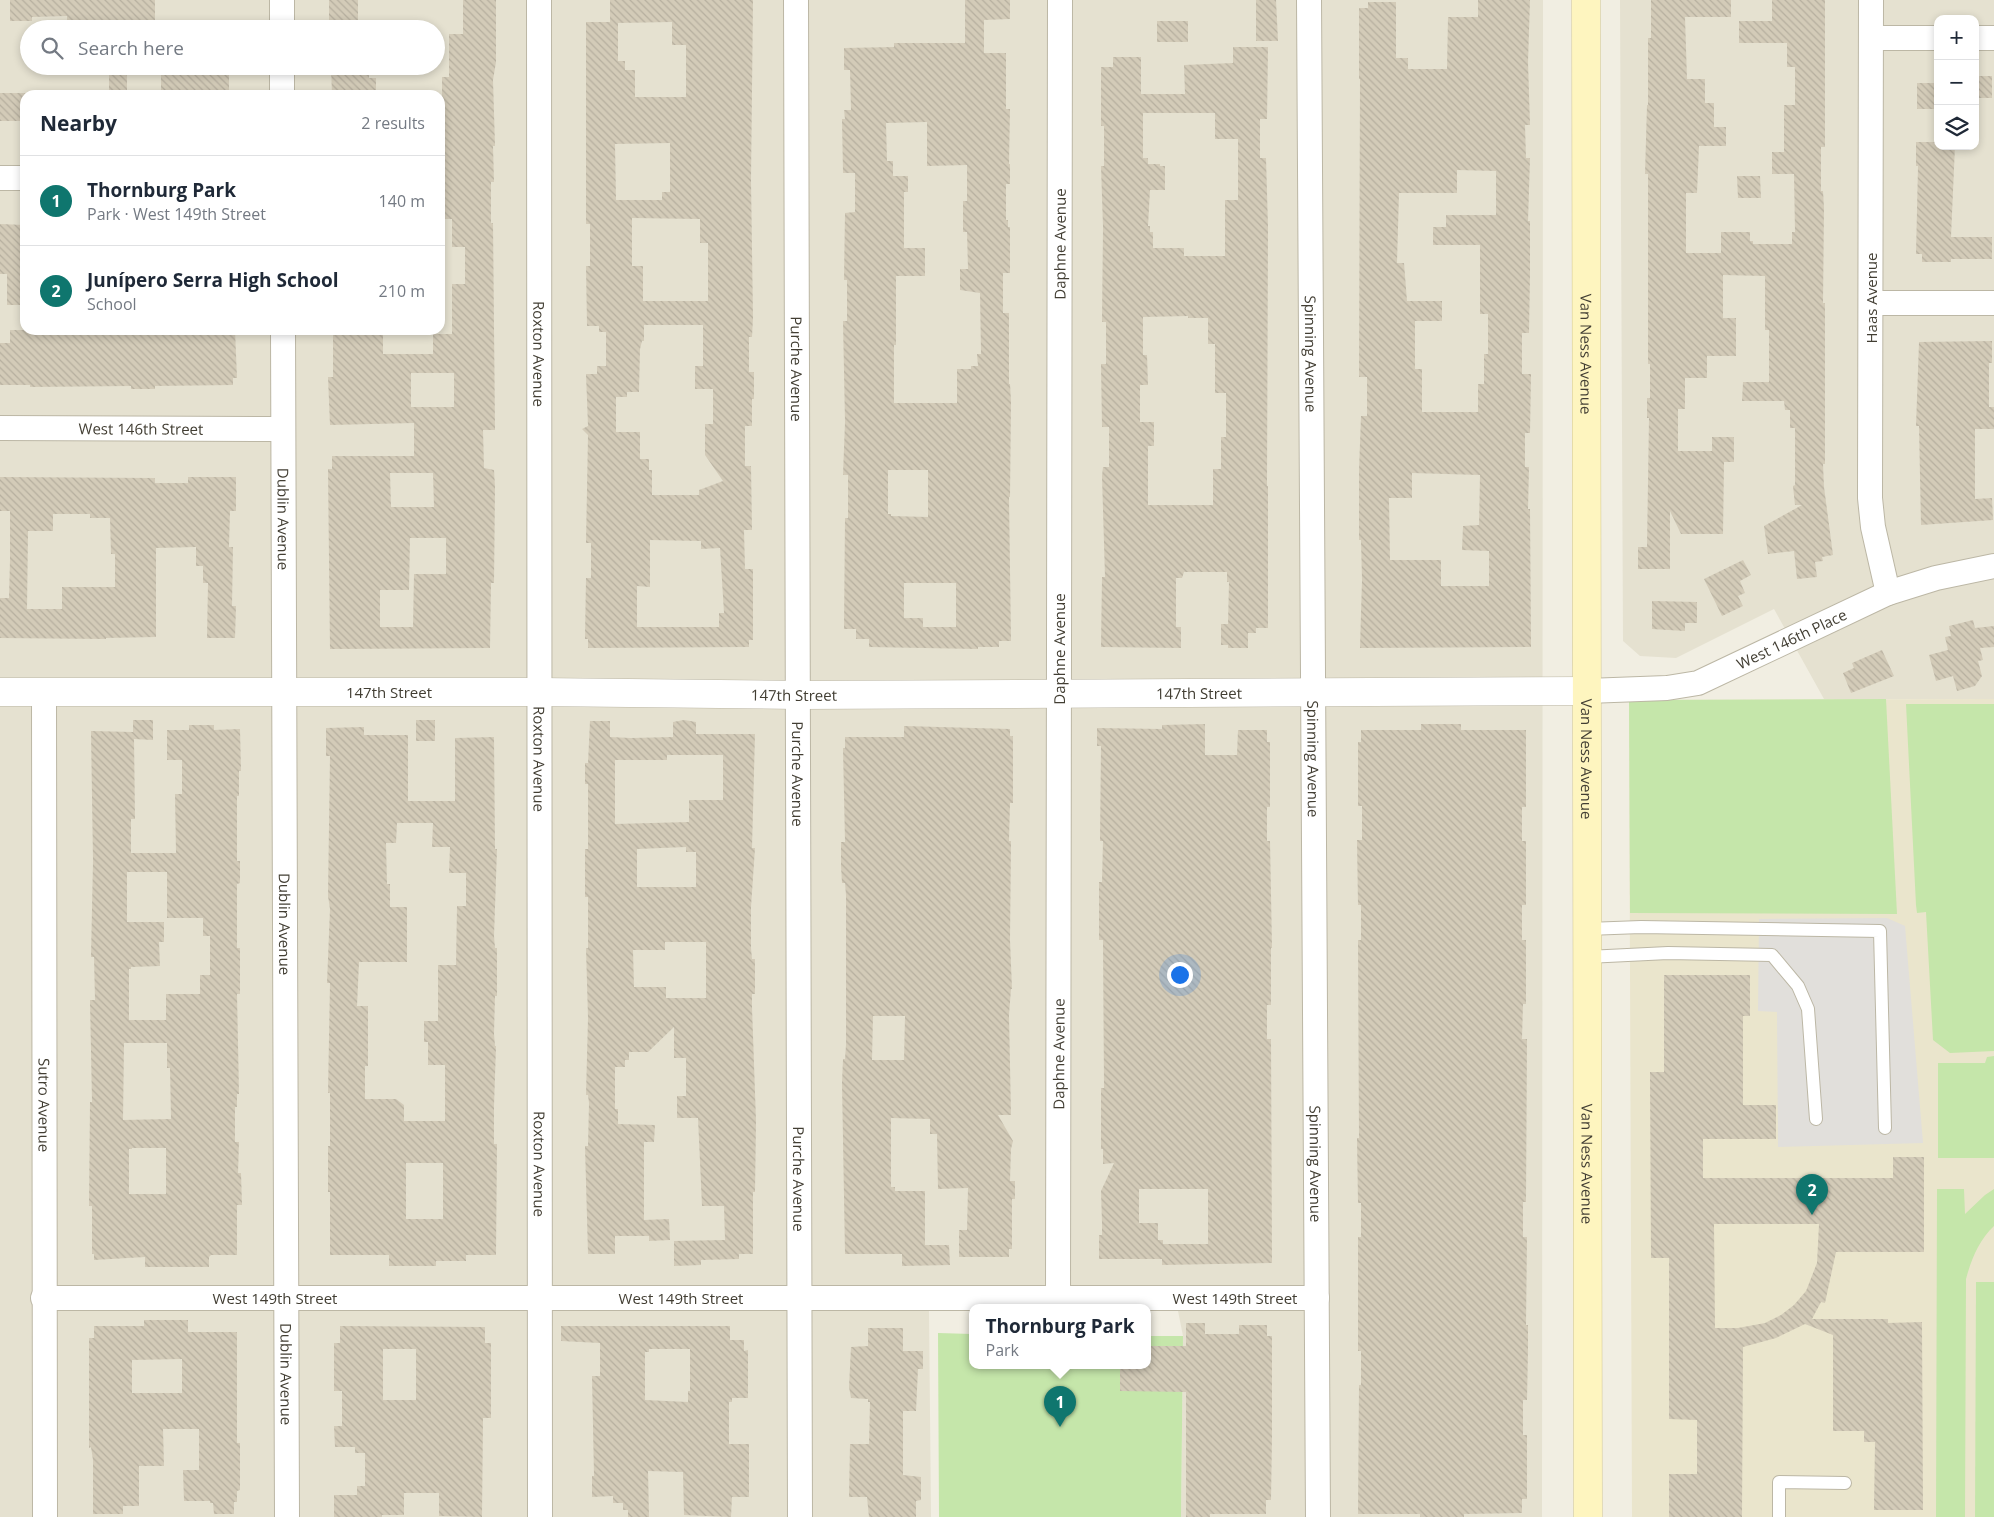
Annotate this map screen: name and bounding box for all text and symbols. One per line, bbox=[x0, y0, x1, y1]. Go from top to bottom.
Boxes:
map controls bbox=[1934, 15, 1979, 150]
button: + bbox=[1934, 15, 1979, 60]
search box bbox=[20, 20, 445, 75]
icon: search bbox=[38, 34, 66, 62]
text: Search here bbox=[78, 35, 184, 61]
button: − bbox=[1934, 60, 1979, 105]
button: layers bbox=[1934, 105, 1979, 150]
text: Nearby bbox=[40, 109, 117, 137]
text: 2 results bbox=[361, 112, 425, 134]
text: Thornburg Park bbox=[87, 177, 236, 203]
street label: Daphne Avenue bbox=[1050, 188, 1070, 300]
text: 1 bbox=[51, 190, 61, 212]
text: 140 m bbox=[379, 190, 425, 212]
text: Park · West 149th Street bbox=[87, 203, 266, 225]
street label: Haas Avenue bbox=[1861, 253, 1881, 344]
text: Junípero Serra High School bbox=[87, 267, 339, 293]
text: 2 bbox=[51, 280, 61, 302]
text: 210 m bbox=[379, 280, 425, 302]
text: School bbox=[87, 293, 137, 315]
street label: Van Ness Avenue bbox=[1576, 294, 1597, 414]
street label: Spinning Avenue bbox=[1301, 295, 1321, 413]
street label: Roxton Avenue bbox=[529, 301, 549, 407]
street label: Purche Avenue bbox=[787, 316, 807, 422]
street label: West 146th Street bbox=[79, 418, 203, 439]
street label: Dublin Avenue bbox=[273, 468, 294, 570]
street label: Daphne Avenue bbox=[1049, 593, 1069, 705]
street label: West 146th Place bbox=[1733, 604, 1850, 673]
street label: 147th Street bbox=[346, 682, 432, 702]
street label: 147th Street bbox=[1156, 683, 1242, 703]
street label: 147th Street bbox=[751, 684, 837, 705]
street label: Van Ness Avenue bbox=[1577, 699, 1597, 819]
street label: Spinning Avenue bbox=[1303, 700, 1324, 818]
street label: Roxton Avenue bbox=[529, 706, 550, 812]
street label: Purche Avenue bbox=[788, 721, 808, 827]
street label: Dublin Avenue bbox=[275, 873, 295, 975]
your location bbox=[1167, 962, 1193, 988]
street label: Daphne Avenue bbox=[1048, 998, 1068, 1110]
street label: Sutro Avenue bbox=[34, 1058, 55, 1152]
street label: Van Ness Avenue bbox=[1577, 1104, 1598, 1224]
street label: Spinning Avenue bbox=[1306, 1105, 1326, 1223]
street label: Roxton Avenue bbox=[530, 1111, 550, 1217]
street label: Purche Avenue bbox=[789, 1126, 809, 1232]
pin: 2 bbox=[1796, 1174, 1828, 1215]
street label: West 149th Street bbox=[213, 1288, 337, 1308]
street label: West 149th Street bbox=[619, 1288, 743, 1308]
street label: West 149th Street bbox=[1173, 1288, 1297, 1308]
popup bbox=[969, 1304, 1151, 1369]
text: Thornburg Park bbox=[986, 1313, 1135, 1339]
street label: Dublin Avenue bbox=[276, 1323, 297, 1425]
text: Park bbox=[986, 1339, 1019, 1361]
pin: 1 bbox=[1044, 1386, 1076, 1427]

